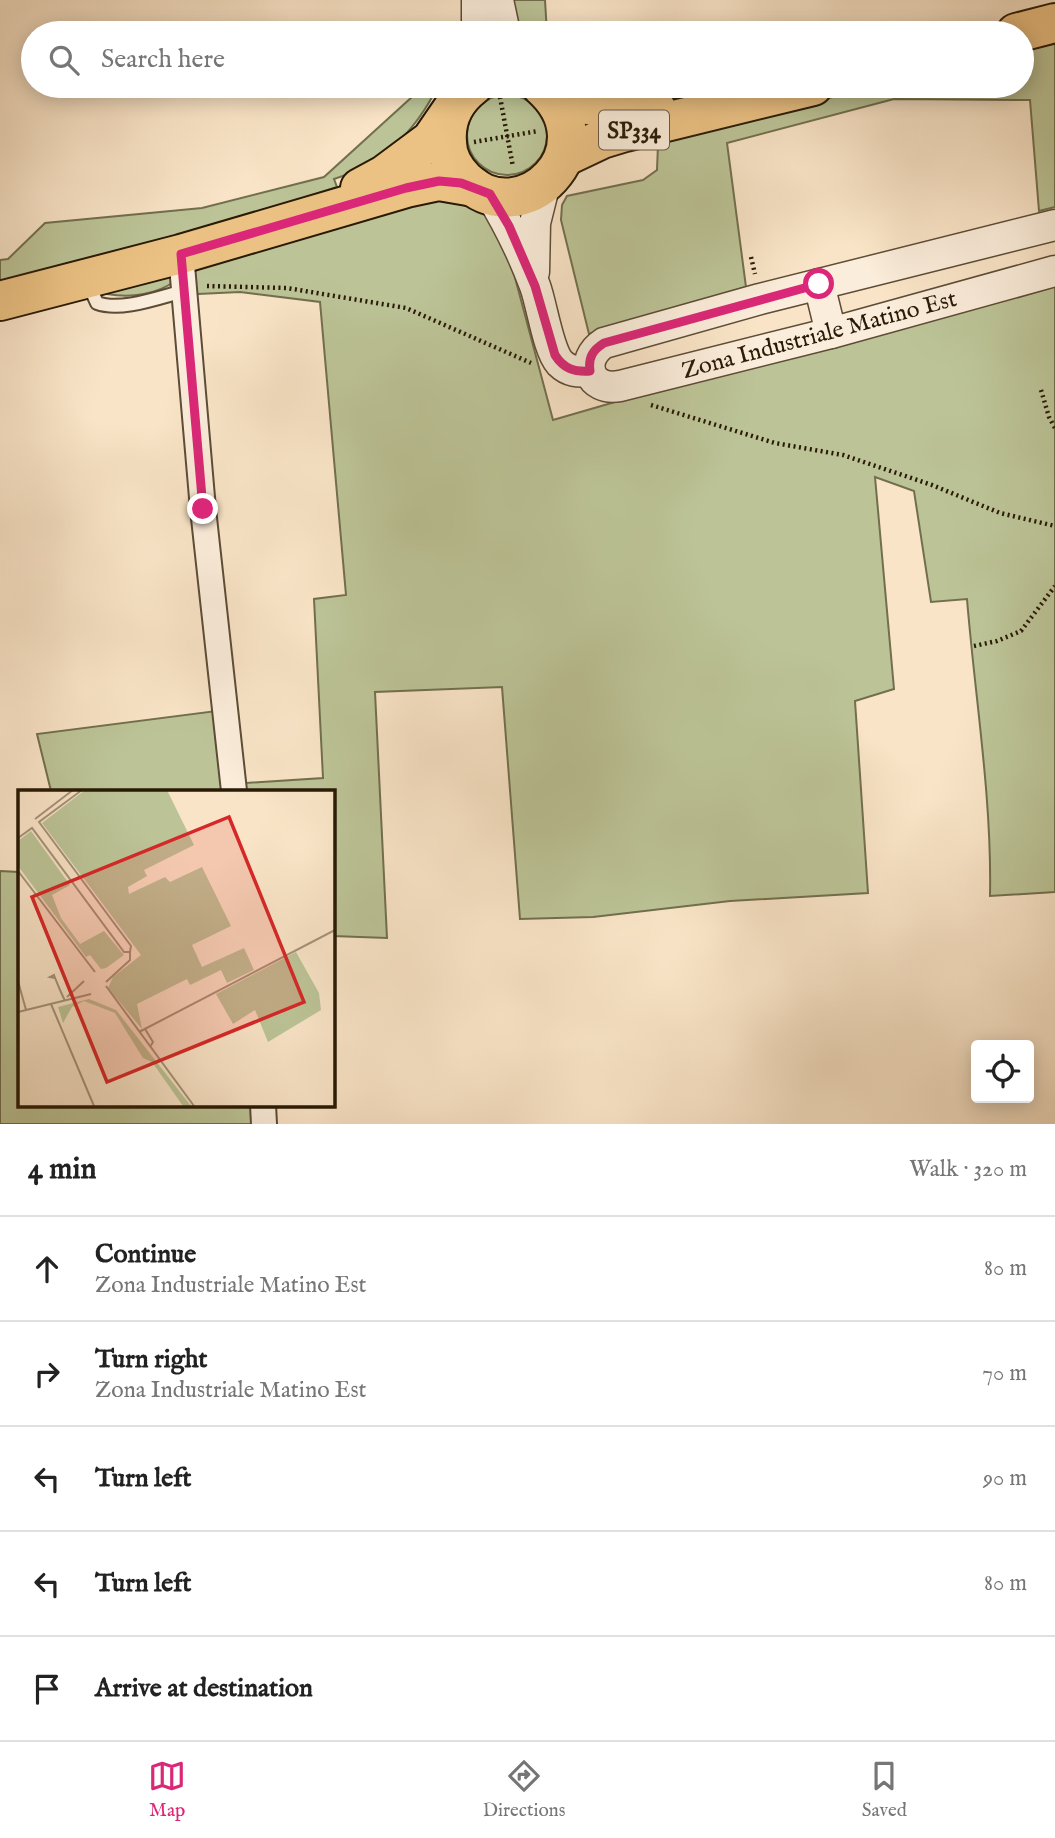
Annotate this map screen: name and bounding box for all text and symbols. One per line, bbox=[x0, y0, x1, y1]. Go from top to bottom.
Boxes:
search box bbox=[21, 21, 1034, 98]
icon: search bbox=[45, 41, 83, 79]
text: Search here bbox=[101, 43, 225, 76]
road number: SP334 bbox=[599, 111, 669, 150]
route start bbox=[803, 268, 834, 299]
street label: Zona Industriale Matino Est bbox=[679, 284, 960, 387]
route end bbox=[187, 493, 218, 524]
inset map bbox=[18, 790, 334, 1106]
map controls bbox=[971, 1040, 1034, 1103]
button: locate bbox=[971, 1040, 1034, 1103]
text: 4 min bbox=[28, 1151, 96, 1189]
text: Walk · 320 m bbox=[909, 1155, 1027, 1184]
text: Continue bbox=[95, 1238, 196, 1271]
icon: ahead bbox=[28, 1250, 66, 1288]
text: 80 m bbox=[984, 1254, 1027, 1283]
text: Zona Industriale Matino Est bbox=[95, 1271, 367, 1300]
text: Turn right bbox=[95, 1343, 208, 1376]
icon: right bbox=[28, 1355, 66, 1393]
text: 70 m bbox=[982, 1359, 1027, 1388]
text: Zona Industriale Matino Est bbox=[95, 1376, 367, 1405]
icon: left bbox=[28, 1460, 66, 1498]
text: Turn left bbox=[95, 1462, 192, 1495]
text: 90 m bbox=[983, 1464, 1027, 1493]
icon: left bbox=[28, 1565, 66, 1603]
text: Turn left bbox=[95, 1567, 192, 1600]
text: 80 m bbox=[984, 1569, 1027, 1598]
icon: arrive bbox=[28, 1670, 66, 1708]
text: Arrive at destination bbox=[95, 1672, 313, 1705]
tab: Map bbox=[148, 1757, 186, 1823]
tab: Directions bbox=[483, 1757, 565, 1823]
tab: Saved bbox=[862, 1757, 907, 1823]

